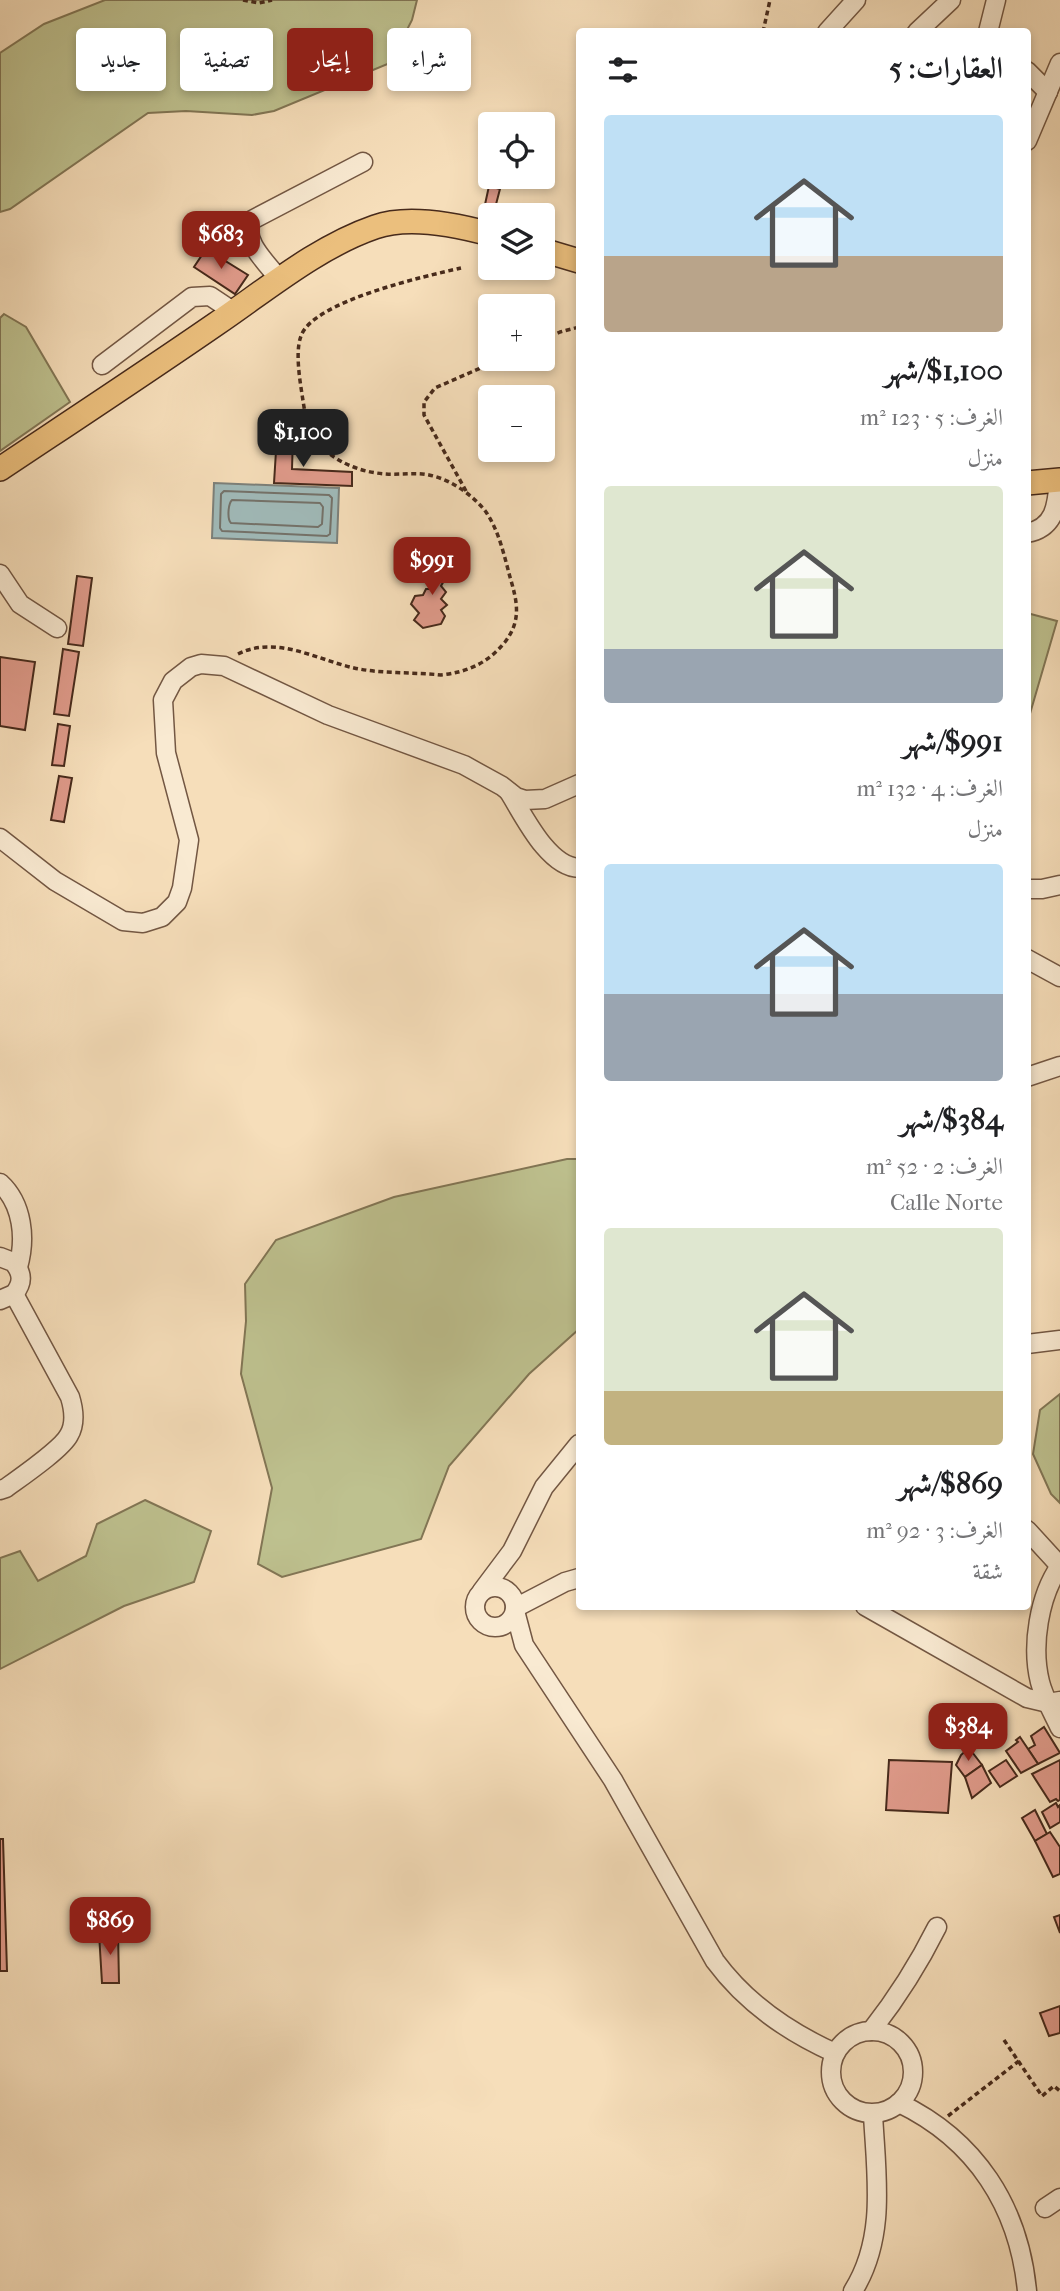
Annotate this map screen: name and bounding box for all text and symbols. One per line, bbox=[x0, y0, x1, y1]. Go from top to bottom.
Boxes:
chip: جديد bbox=[76, 28, 166, 91]
chip: تصفية bbox=[180, 28, 273, 91]
chip: إيجار bbox=[287, 28, 373, 91]
chip: شراء bbox=[387, 28, 471, 91]
icon: filters bbox=[604, 51, 642, 89]
text: العقارات: 5 bbox=[889, 51, 1003, 86]
map controls bbox=[478, 112, 555, 462]
button: locate bbox=[478, 112, 555, 189]
icon: home bbox=[741, 160, 867, 286]
button: layers bbox=[478, 203, 555, 280]
pin: $683 bbox=[180, 212, 262, 271]
text: $683 bbox=[198, 220, 244, 247]
button: + bbox=[478, 294, 555, 371]
text: $1,100/شهر bbox=[884, 353, 1003, 388]
button: − bbox=[478, 385, 555, 462]
text: الغرف: 5 · 123 m² bbox=[860, 404, 1003, 431]
pin: $1,100 bbox=[246, 410, 360, 469]
text: $1,100 bbox=[273, 418, 333, 445]
text: منزل bbox=[968, 445, 1003, 472]
icon: home bbox=[741, 531, 867, 657]
pin: $991 bbox=[391, 538, 473, 597]
text: $991 bbox=[410, 546, 455, 573]
text: $991/شهر bbox=[903, 724, 1003, 759]
text: الغرف: 4 · 132 m² bbox=[856, 775, 1003, 802]
text: منزل bbox=[968, 816, 1003, 843]
icon: home bbox=[741, 909, 867, 1035]
text: $384/شهر bbox=[900, 1102, 1003, 1137]
text: الغرف: 2 · 52 m² bbox=[866, 1153, 1003, 1180]
text: Calle Norte bbox=[890, 1189, 1003, 1216]
icon: home bbox=[741, 1273, 867, 1399]
text: $869/شهر bbox=[898, 1466, 1003, 1501]
text: الغرف: 3 · 92 m² bbox=[866, 1517, 1003, 1544]
text: شقة bbox=[973, 1558, 1003, 1585]
pin: $384 bbox=[927, 1704, 1009, 1763]
text: $384 bbox=[944, 1712, 992, 1739]
pin: $869 bbox=[69, 1898, 151, 1957]
text: $869 bbox=[86, 1906, 134, 1933]

